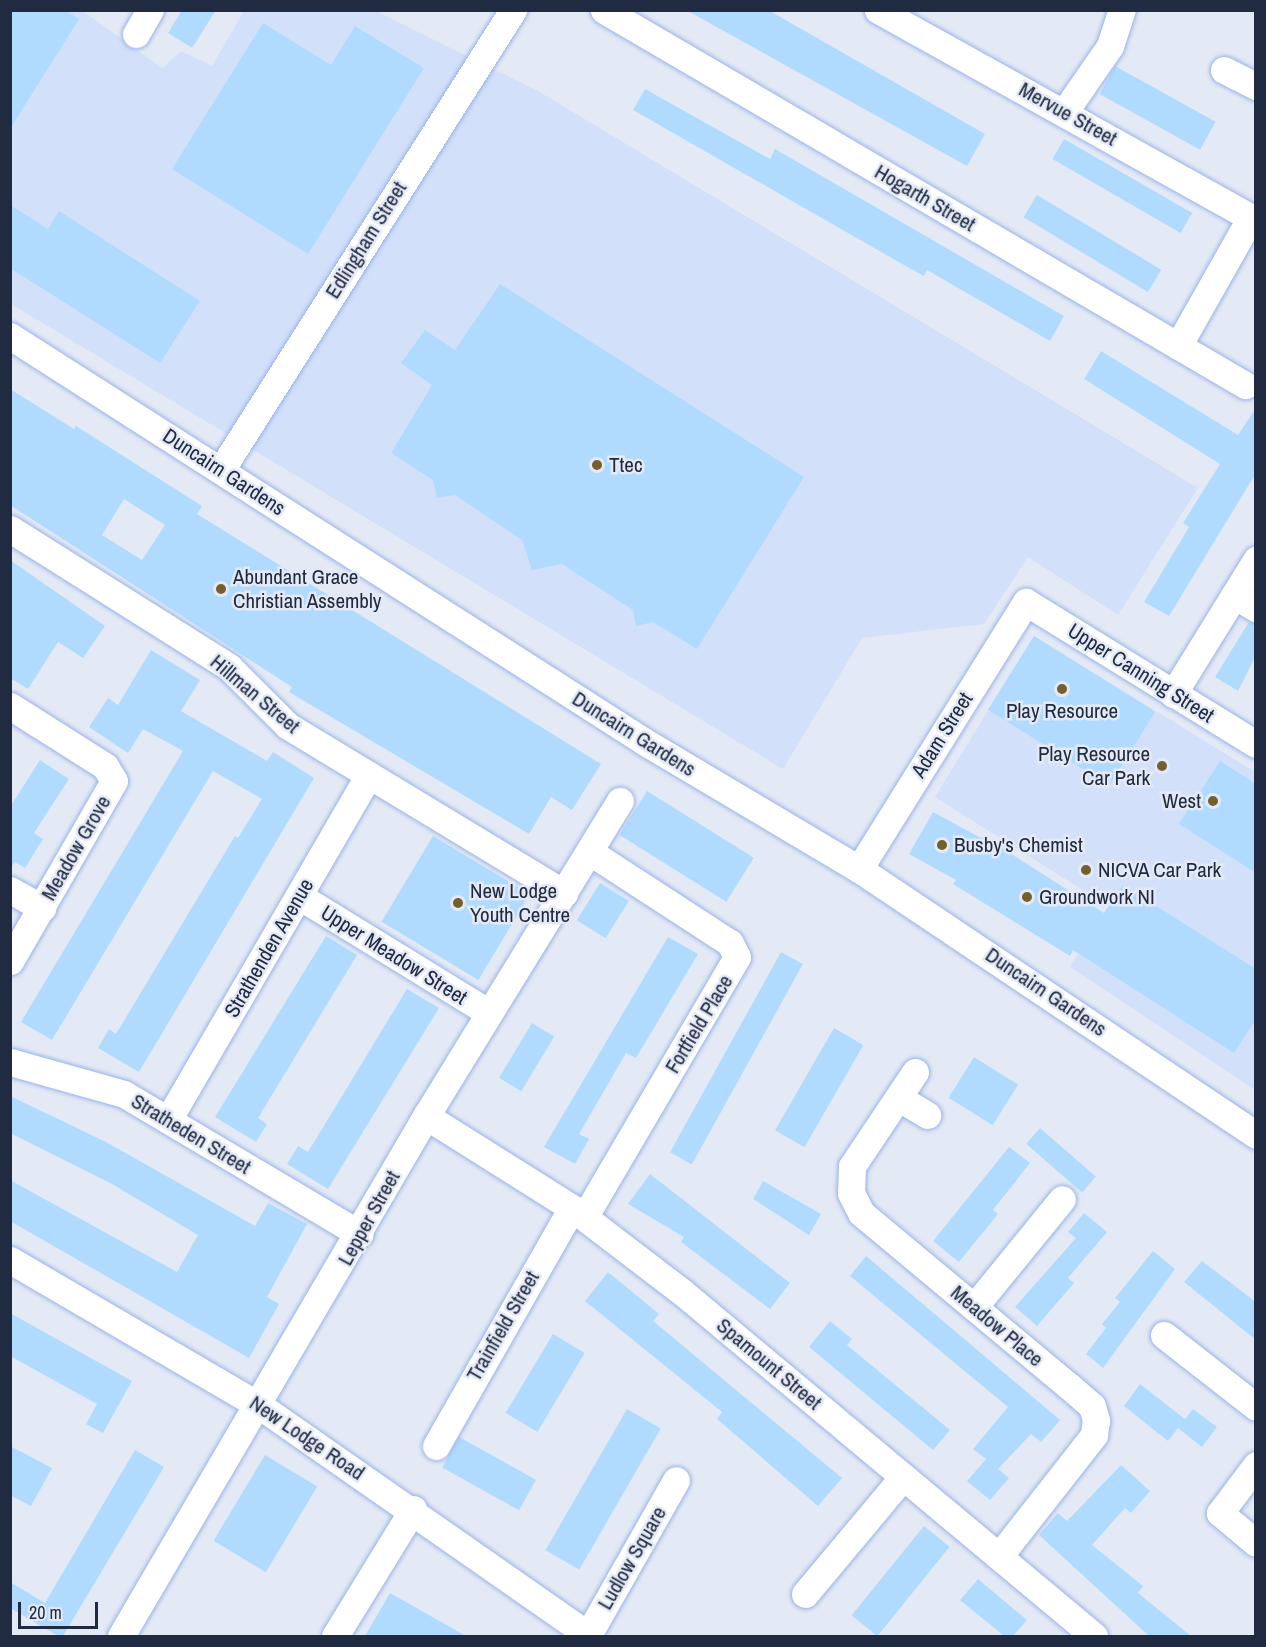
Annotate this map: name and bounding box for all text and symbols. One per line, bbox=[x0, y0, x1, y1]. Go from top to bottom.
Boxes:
street label: Mervue Street bbox=[1015, 77, 1121, 151]
street label: Hogarth Street bbox=[870, 159, 980, 237]
street label: Edlingham Street bbox=[320, 177, 412, 303]
street label: Duncairn Gardens bbox=[158, 423, 290, 521]
place label: Ttec bbox=[609, 452, 642, 478]
marker: Ttec bbox=[590, 458, 604, 472]
place label: Abundant Grace Christian Assembly bbox=[233, 564, 382, 614]
marker: Abundant Grace Christian Assembly bbox=[214, 582, 228, 596]
street label: Upper Canning Street bbox=[1063, 618, 1219, 728]
street label: Hillman Street bbox=[205, 649, 305, 739]
marker: Play Resource bbox=[1055, 682, 1069, 696]
street label: Duncairn Gardens bbox=[568, 686, 700, 782]
street label: Adam Street bbox=[906, 688, 978, 782]
place label: Play Resource bbox=[1006, 698, 1118, 724]
place label: Play Resource Car Park bbox=[1038, 741, 1150, 791]
marker: Play Resource Car Park bbox=[1155, 759, 1169, 773]
place label: West bbox=[1162, 788, 1201, 814]
street label: Meadow Grove bbox=[36, 791, 116, 905]
marker: West bbox=[1206, 794, 1220, 808]
place label: Busby's Chemist bbox=[954, 832, 1083, 858]
marker: Busby's Chemist bbox=[935, 838, 949, 852]
place label: NICVA Car Park bbox=[1098, 857, 1222, 883]
marker: NICVA Car Park bbox=[1079, 863, 1093, 877]
street label: Strathenden Avenue bbox=[219, 874, 319, 1022]
place label: New Lodge Youth Centre bbox=[470, 878, 570, 928]
place label: Groundwork NI bbox=[1039, 884, 1155, 910]
marker: Groundwork NI bbox=[1020, 890, 1034, 904]
marker: New Lodge Youth Centre bbox=[451, 896, 465, 910]
street label: Upper Meadow Street bbox=[316, 900, 472, 1010]
street label: Duncairn Gardens bbox=[981, 942, 1111, 1042]
street label: Fortfield Place bbox=[660, 970, 738, 1078]
street label: Stratheden Street bbox=[127, 1088, 255, 1180]
street label: Lepper Street bbox=[333, 1166, 405, 1270]
street label: Trainfield Street bbox=[461, 1267, 545, 1385]
street label: Meadow Place bbox=[946, 1280, 1048, 1372]
street label: Spamount Street bbox=[711, 1313, 827, 1415]
street label: New Lodge Road bbox=[245, 1390, 369, 1486]
street label: Ludlow Square bbox=[592, 1502, 672, 1614]
scale bar bbox=[21, 1590, 100, 1628]
text: 20 m bbox=[29, 1600, 62, 1625]

